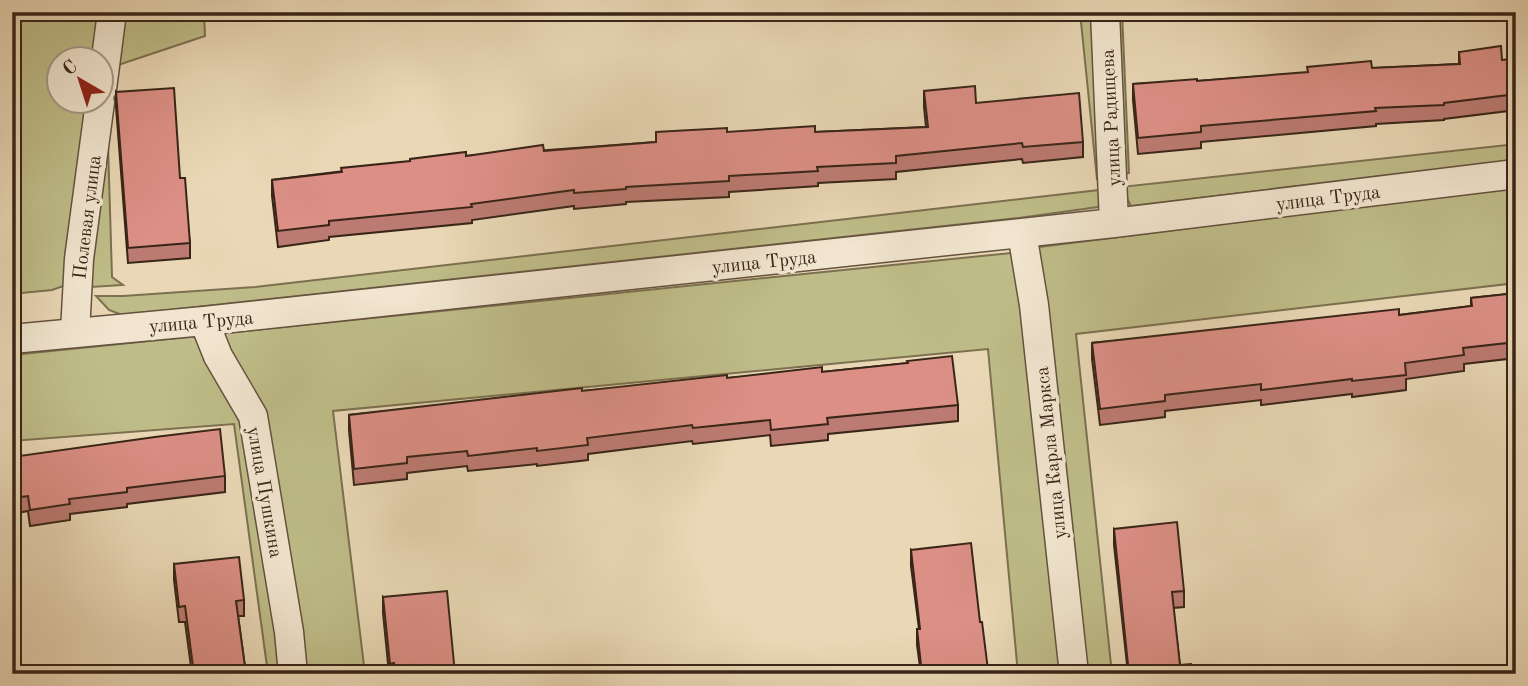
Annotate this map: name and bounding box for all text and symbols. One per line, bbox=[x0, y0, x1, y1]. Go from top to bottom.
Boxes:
north arrow bbox=[46, 46, 116, 116]
street label: улица Радищева bbox=[1099, 48, 1126, 187]
text: С bbox=[60, 57, 82, 80]
street label: Полевая улица bbox=[71, 153, 106, 281]
street label: улица Труда bbox=[1275, 184, 1382, 215]
street label: улица Труда bbox=[711, 248, 818, 278]
street label: улица Труда bbox=[148, 309, 255, 338]
street label: улица Карла Маркса bbox=[1034, 365, 1071, 540]
street label: улица Пушкина bbox=[243, 425, 285, 560]

